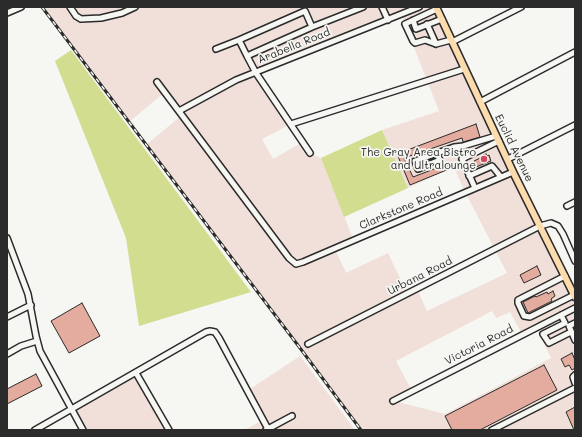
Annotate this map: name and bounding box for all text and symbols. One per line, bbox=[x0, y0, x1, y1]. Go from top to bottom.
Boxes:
street label: Arabella Road bbox=[256, 25, 332, 67]
street label: Euclid Avenue bbox=[492, 112, 536, 184]
place label: The Gray Area Bistro and Ultralounge bbox=[361, 146, 476, 172]
marker: The Gray Area Bistro and Ultralounge bbox=[479, 154, 489, 164]
street label: Clarkstone Road bbox=[357, 185, 445, 233]
street label: Urbana Road bbox=[386, 254, 454, 298]
street label: Victoria Road bbox=[443, 322, 515, 368]

